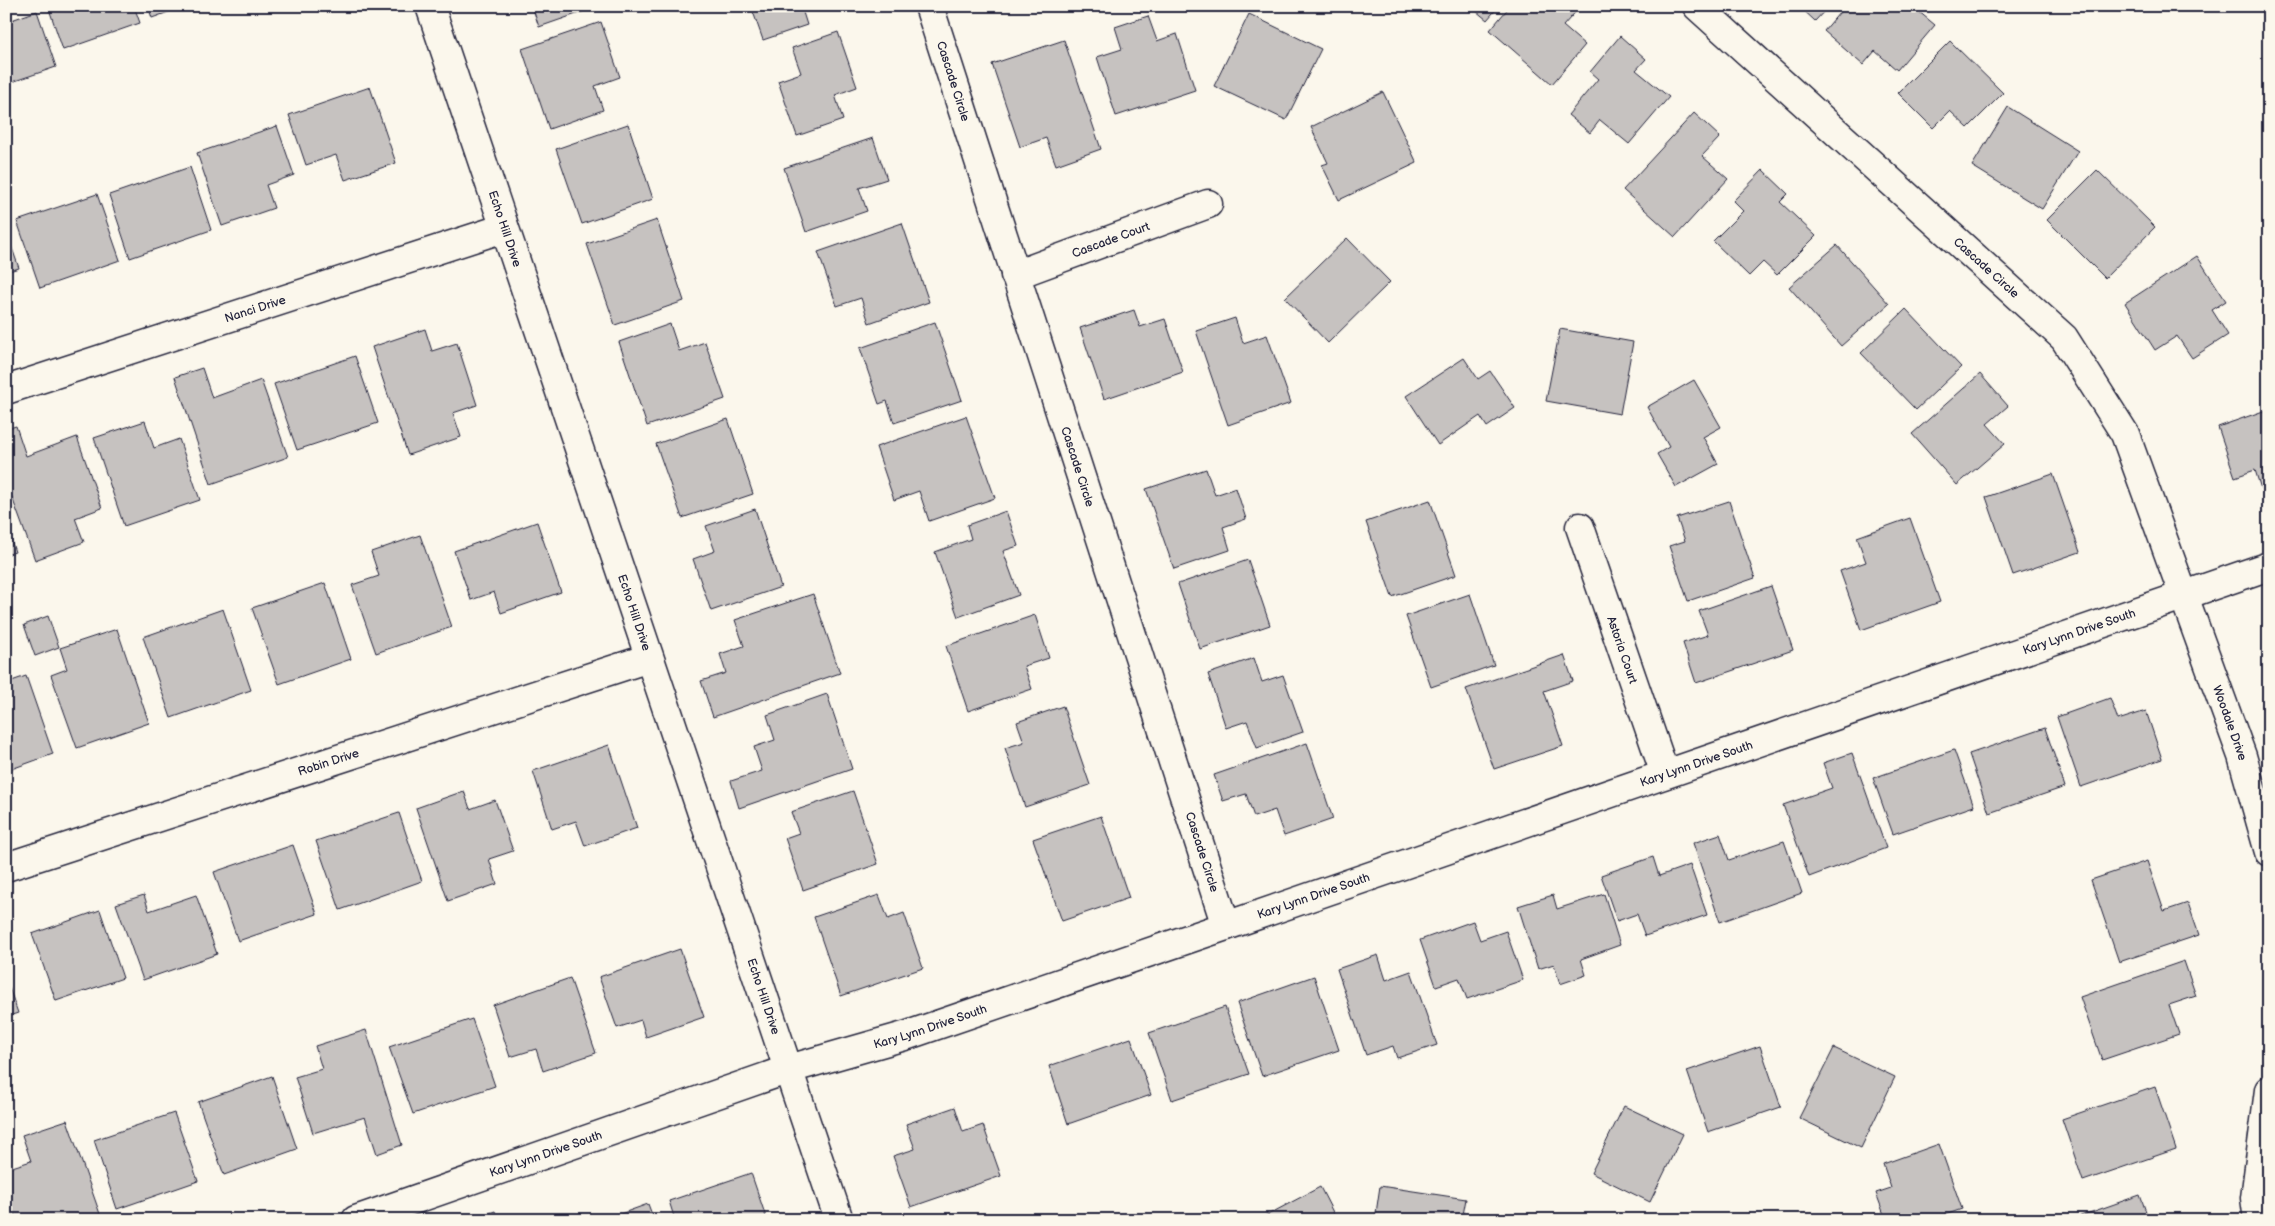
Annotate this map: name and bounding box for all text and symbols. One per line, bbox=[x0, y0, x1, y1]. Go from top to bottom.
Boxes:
street label: Cascade Circle bbox=[933, 39, 973, 123]
street label: Echo Hill Drive bbox=[485, 189, 525, 269]
street label: Cascade Court bbox=[1070, 219, 1152, 261]
street label: Cascade Circle bbox=[1950, 234, 2022, 301]
street label: Nanci Drive bbox=[223, 292, 288, 326]
street label: Cascade Circle bbox=[1058, 425, 1098, 509]
street label: Echo Hill Drive bbox=[615, 572, 654, 653]
street label: Kary Lynn Drive South bbox=[2021, 605, 2138, 658]
street label: Astoria Court bbox=[1604, 614, 1641, 686]
street label: Woodale Drive bbox=[2209, 683, 2250, 762]
street label: Kary Lynn Drive South bbox=[1638, 737, 1755, 790]
street label: Robin Drive bbox=[296, 745, 361, 779]
street label: Cascade Circle bbox=[1182, 810, 1222, 894]
street label: Kary Lynn Drive South bbox=[1255, 869, 1372, 922]
street label: Echo Hill Drive bbox=[744, 956, 783, 1036]
street label: Kary Lynn Drive South bbox=[872, 1001, 989, 1052]
street label: Kary Lynn Drive South bbox=[488, 1127, 604, 1180]

